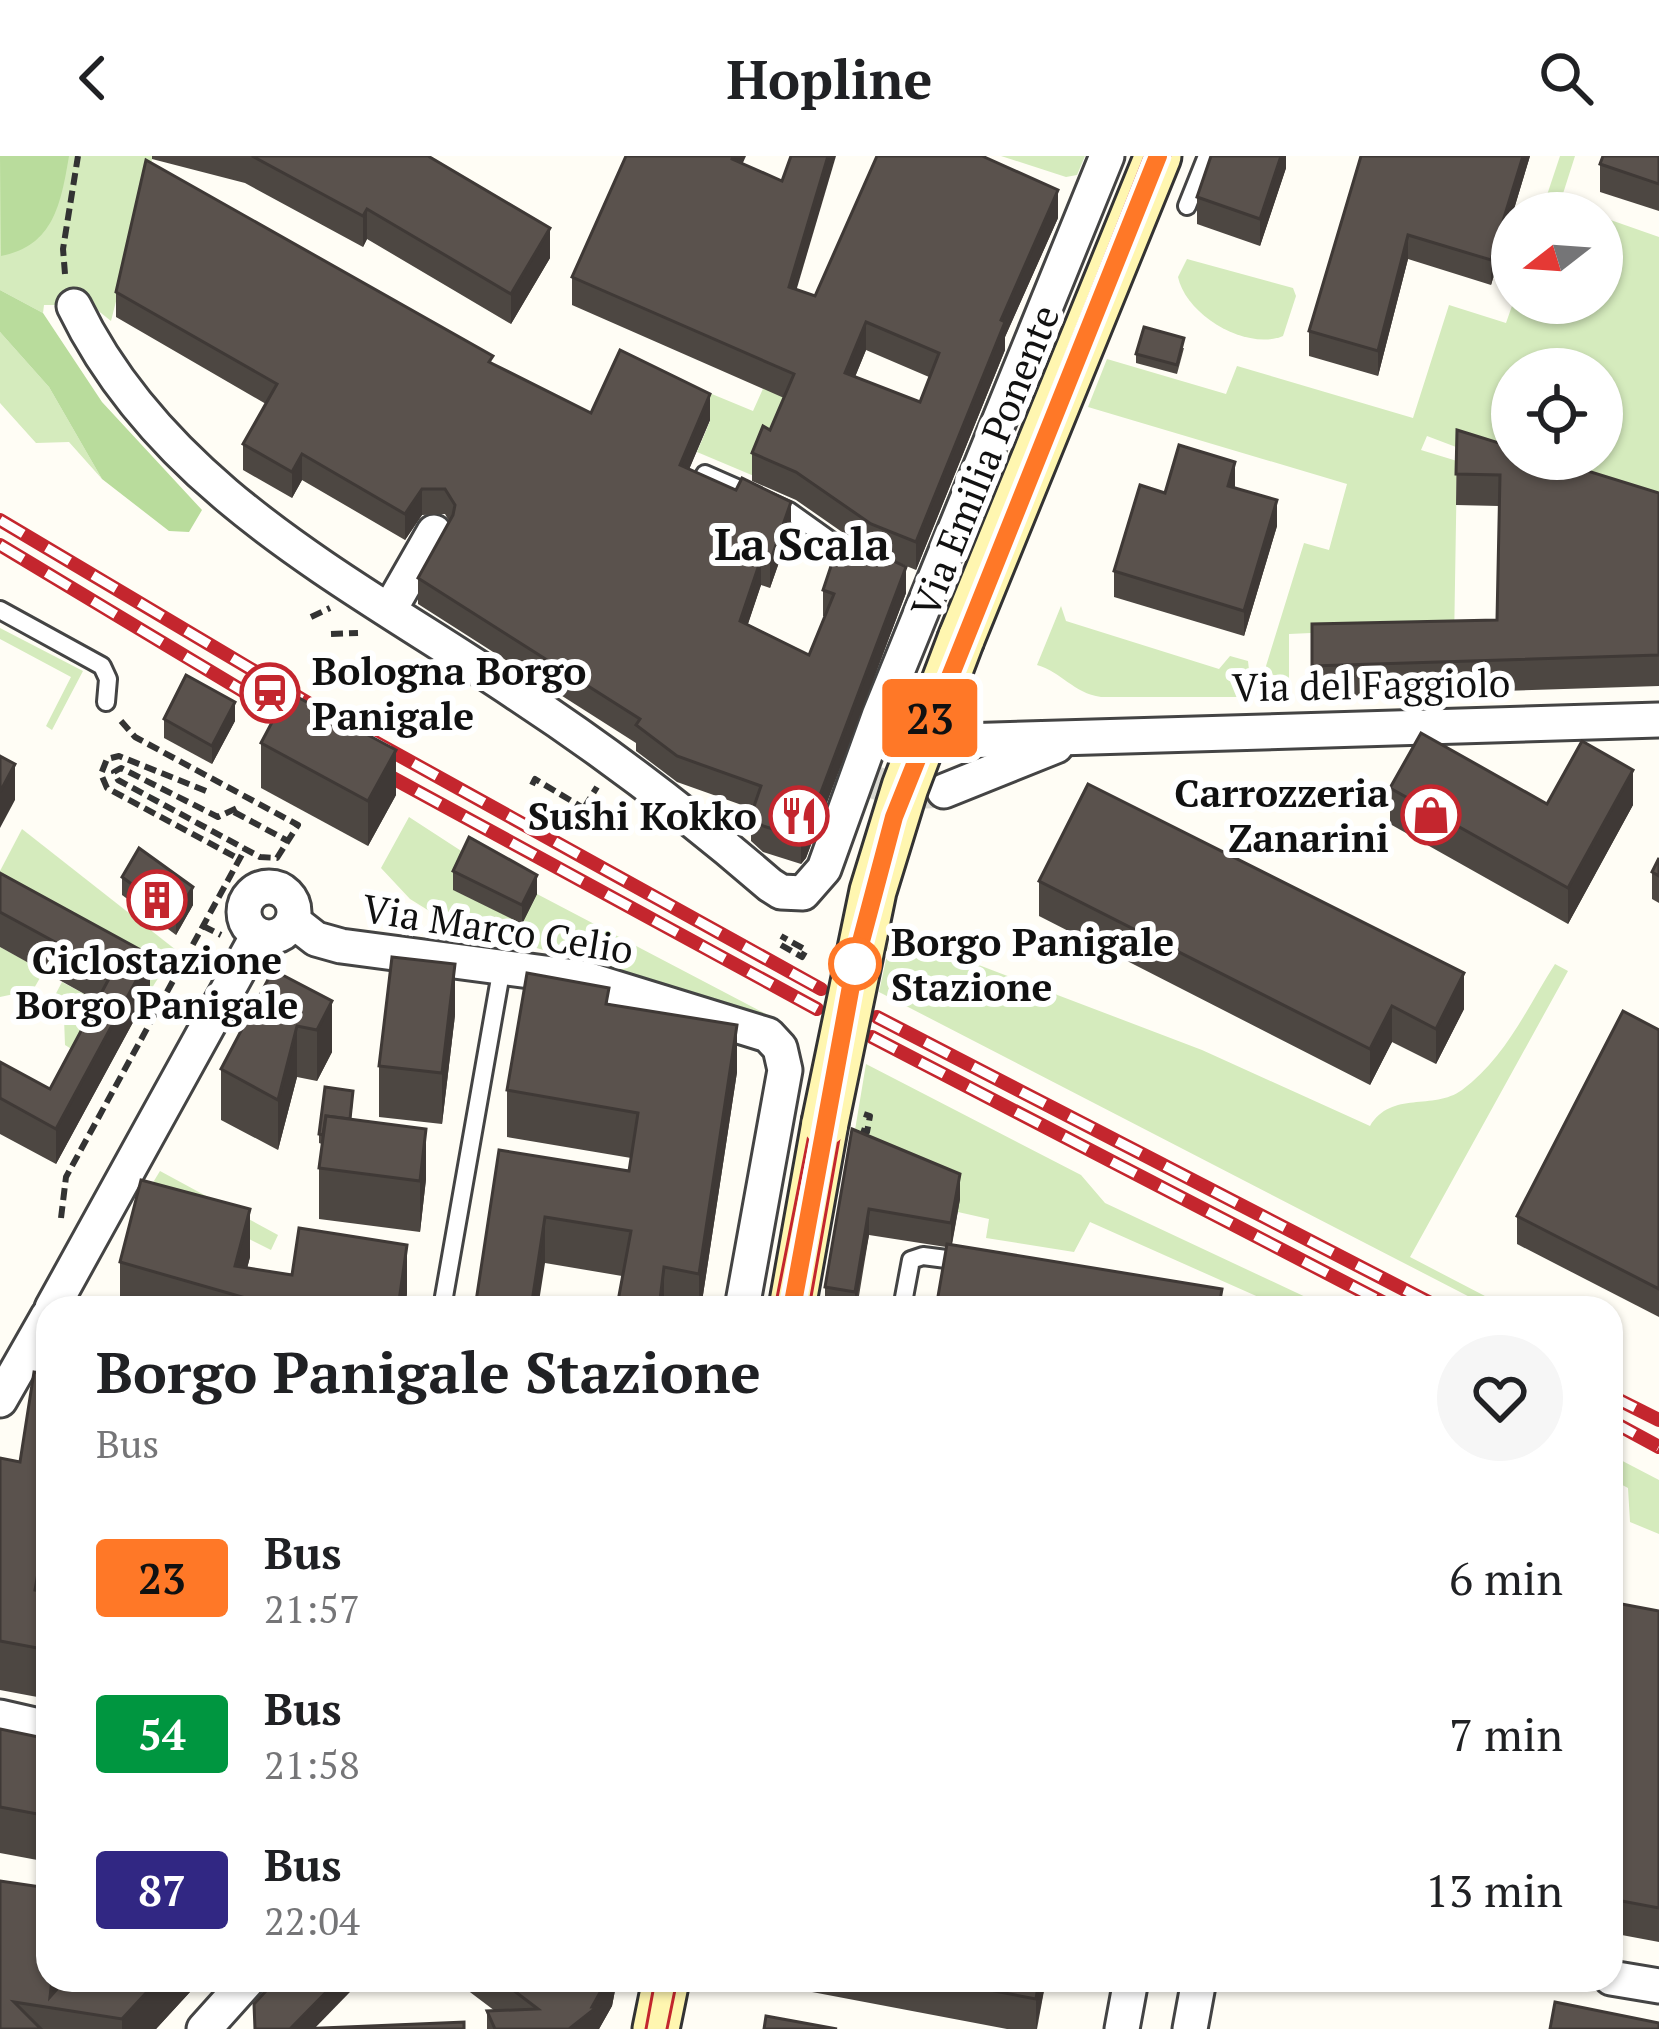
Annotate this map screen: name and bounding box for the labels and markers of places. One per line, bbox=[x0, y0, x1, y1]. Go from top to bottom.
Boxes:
place label: Bologna Borgo Panigale bbox=[312, 644, 586, 741]
station icon: Bologna Borgo Panigale bbox=[239, 662, 301, 724]
place label: Carrozzeria Zanarini bbox=[1174, 766, 1389, 863]
shop icon: Carrozzeria Zanarini bbox=[1400, 784, 1462, 846]
restaurant icon: Sushi Kokko bbox=[768, 785, 830, 847]
place label: Sushi Kokko bbox=[528, 789, 757, 841]
building icon: Ciclostazione Borgo Panigale bbox=[126, 869, 188, 931]
place label: Borgo Panigale Stazione bbox=[891, 915, 1174, 1012]
place label: Ciclostazione Borgo Panigale bbox=[15, 933, 299, 1030]
marker: Borgo Panigale Stazione bbox=[830, 939, 880, 989]

